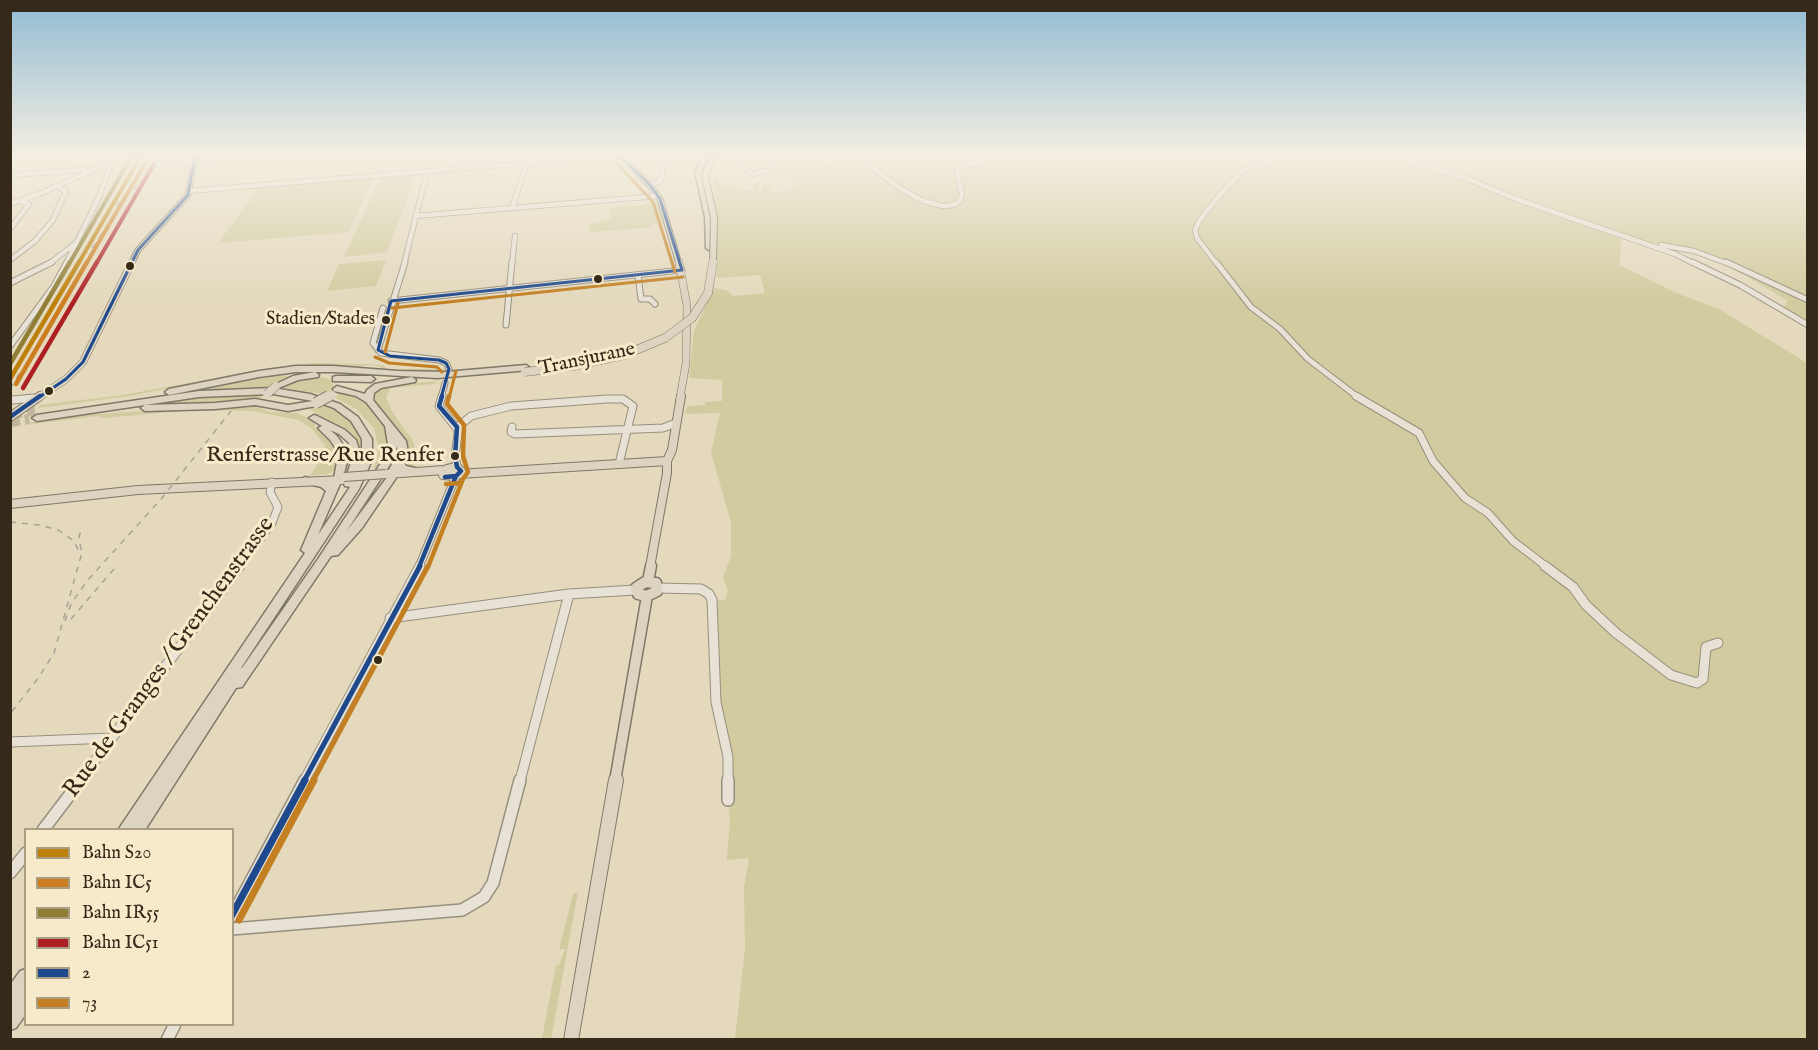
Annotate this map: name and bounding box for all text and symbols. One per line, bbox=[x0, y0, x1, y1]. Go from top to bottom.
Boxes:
unlabelled marker bbox=[124, 260, 136, 272]
unlabelled marker bbox=[592, 273, 604, 285]
place label: Stadien/Stades bbox=[266, 309, 375, 331]
marker: Stadien/Stades bbox=[380, 314, 392, 326]
street label: Transjurane bbox=[537, 338, 637, 382]
unlabelled marker bbox=[43, 385, 55, 397]
place label: Renferstrasse/Rue Renfer bbox=[206, 443, 444, 469]
marker: Renferstrasse/Rue Renfer bbox=[449, 450, 461, 462]
street label: Rue de Granges / Grenchenstrasse bbox=[58, 512, 282, 804]
unlabelled marker bbox=[372, 654, 384, 666]
legend bbox=[24, 828, 234, 1026]
text: Bahn S20 bbox=[82, 842, 151, 865]
text: Bahn IC5 bbox=[82, 872, 152, 895]
text: Bahn IR55 bbox=[82, 902, 159, 925]
text: Bahn IC51 bbox=[82, 932, 158, 955]
text: 2 bbox=[82, 962, 90, 985]
text: 73 bbox=[82, 992, 97, 1015]

